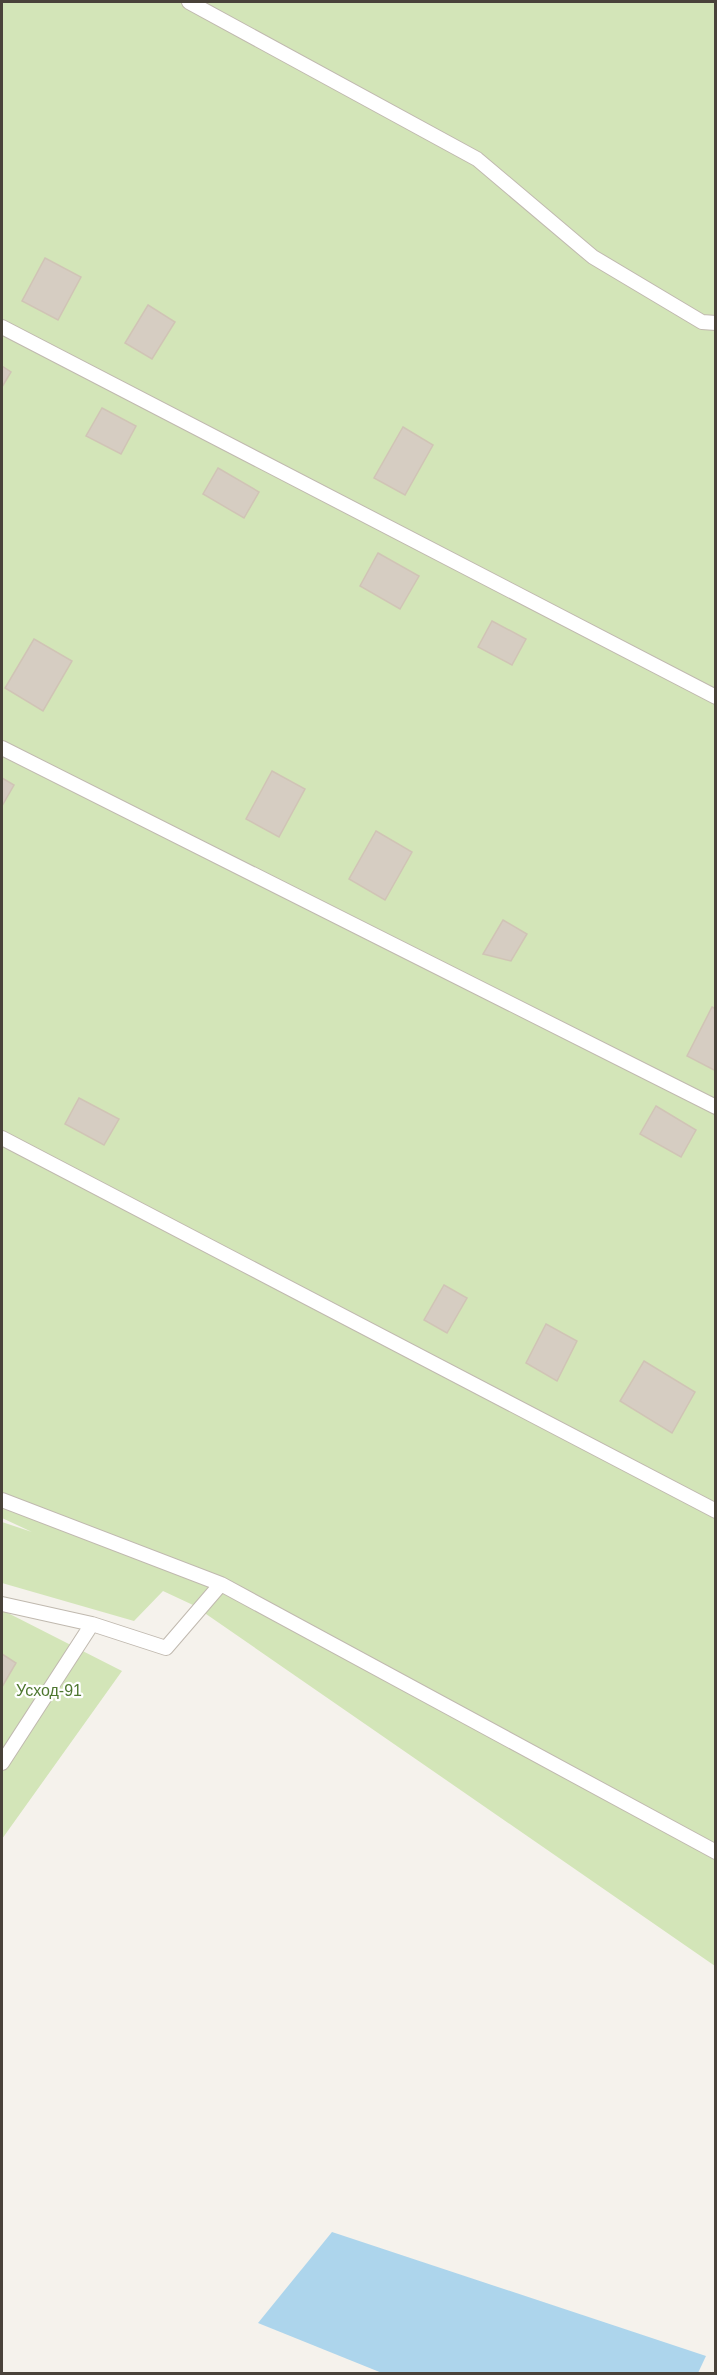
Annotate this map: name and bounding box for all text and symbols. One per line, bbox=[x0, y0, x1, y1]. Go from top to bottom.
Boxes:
park label: Усход-91 bbox=[16, 1682, 82, 1699]

